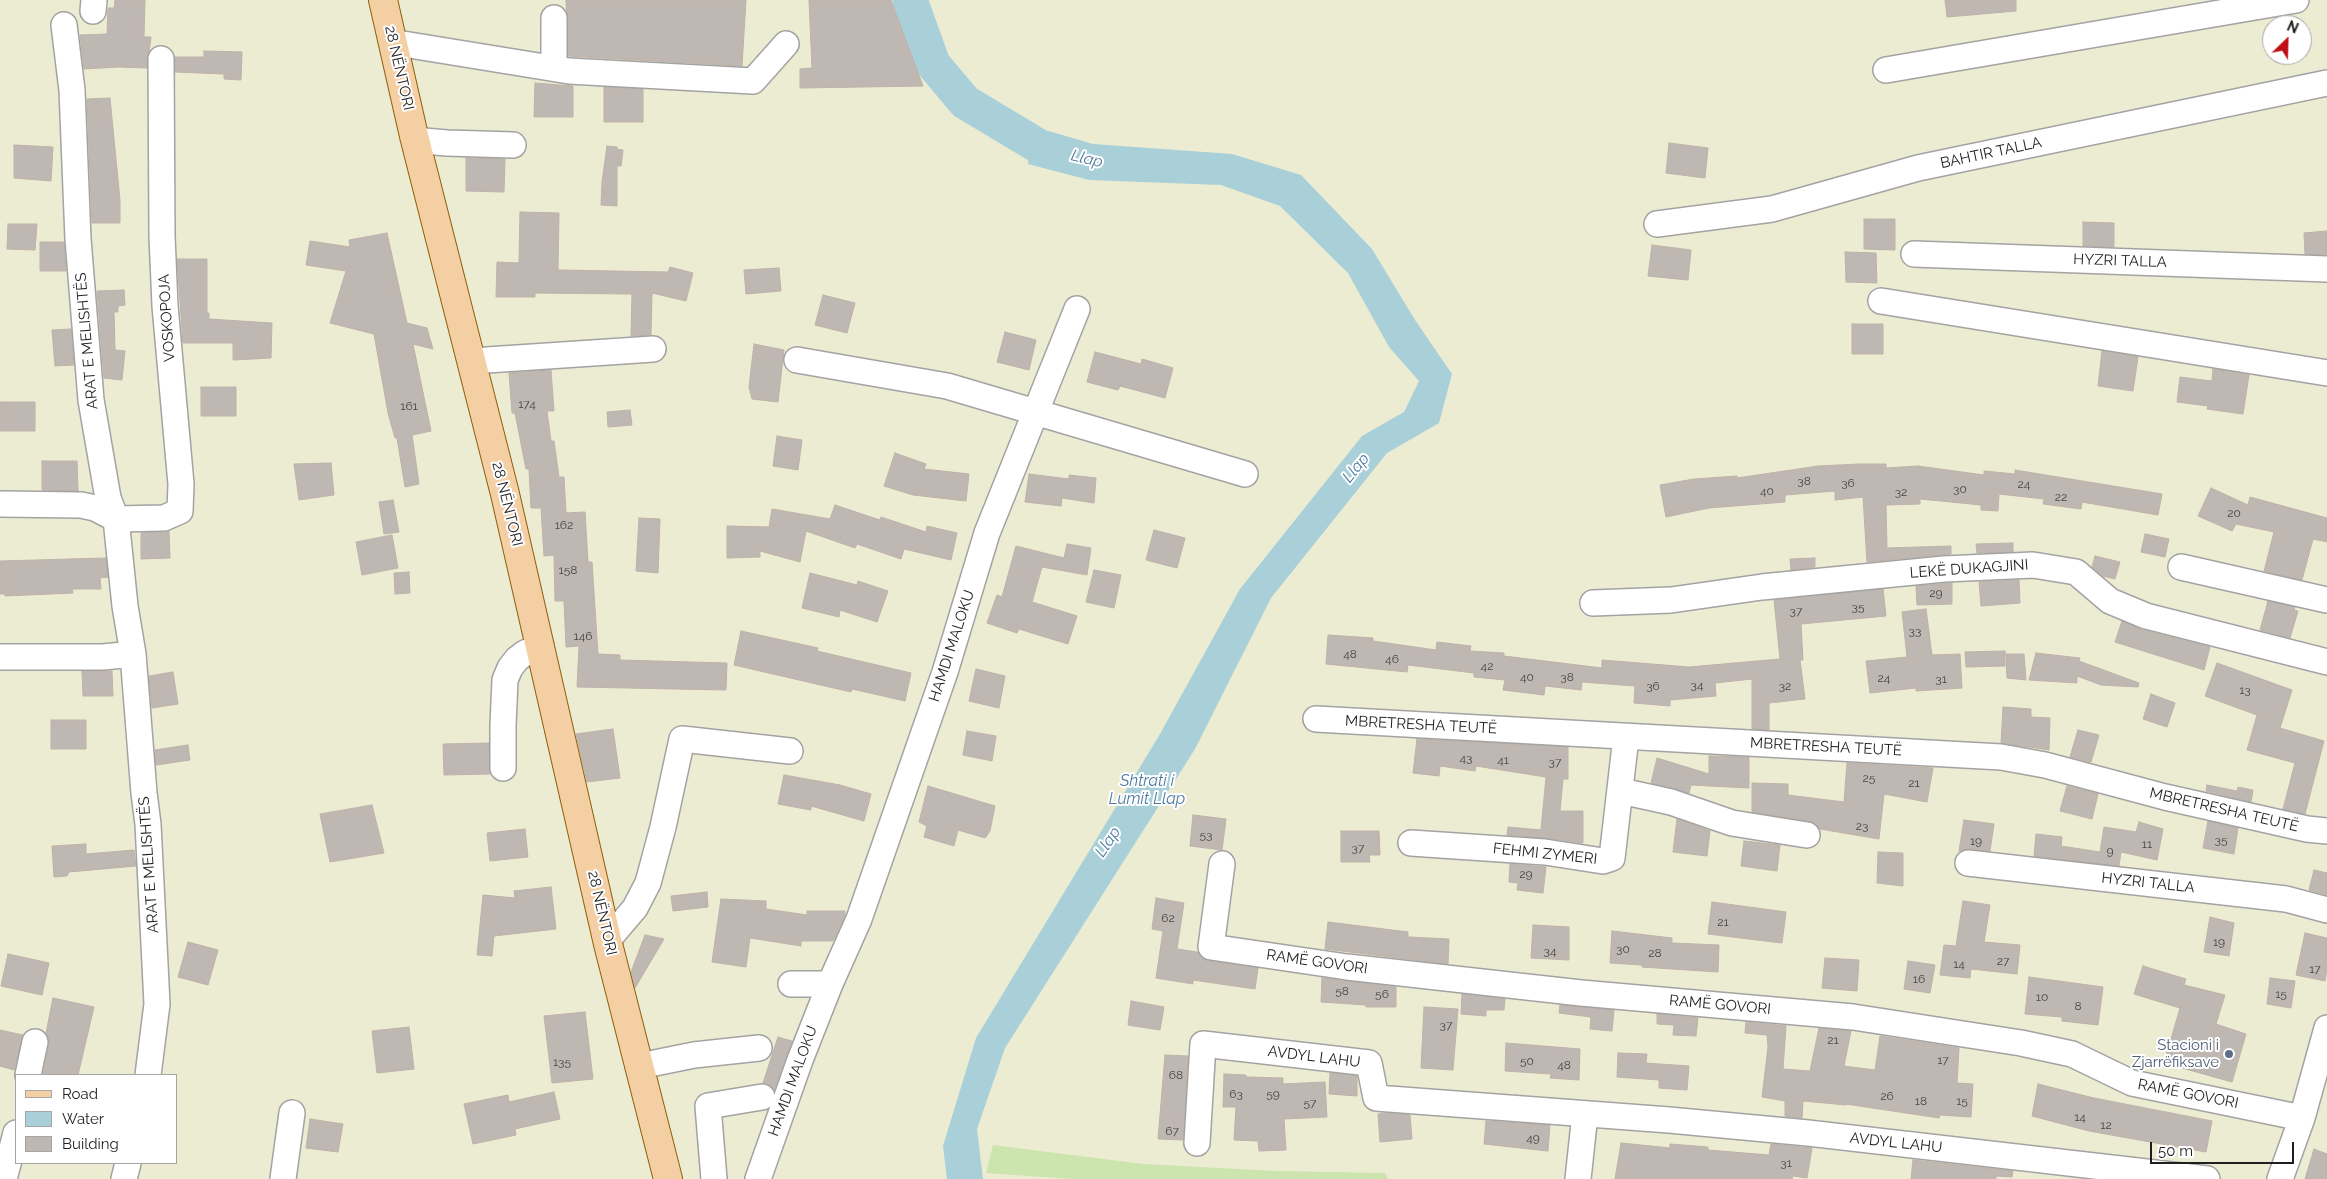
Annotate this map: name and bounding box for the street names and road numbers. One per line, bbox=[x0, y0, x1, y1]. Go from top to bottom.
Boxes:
street label: 28 NËNTORI bbox=[381, 24, 417, 112]
street label: BAHTIR TALLA bbox=[1939, 133, 2043, 173]
street label: HYZRI TALLA bbox=[2073, 250, 2167, 272]
street label: ARAT E MELISHTËS bbox=[72, 272, 102, 410]
street label: VOSKOPOJA bbox=[155, 274, 179, 362]
street label: 28 NËNTORI bbox=[488, 460, 526, 548]
street label: LEKË DUKAGJINI bbox=[1909, 556, 2029, 582]
street label: HAMDI MALOKU bbox=[925, 588, 979, 704]
street label: MBRETRESHA TEUTË bbox=[1345, 712, 1497, 738]
street label: MBRETRESHA TEUTË bbox=[1750, 734, 1902, 760]
street label: MBRETRESHA TEUTË bbox=[2148, 784, 2300, 836]
street label: ARAT E MELISHTËS bbox=[135, 796, 163, 934]
street label: FEHMI ZYMERI bbox=[1492, 840, 1598, 868]
street label: 28 NËNTORI bbox=[584, 869, 620, 957]
street label: HYZRI TALLA bbox=[2101, 869, 2195, 897]
street label: RAMË GOVORI bbox=[1265, 946, 1369, 978]
street label: RAMË GOVORI bbox=[1668, 992, 1772, 1018]
street label: HAMDI MALOKU bbox=[765, 1023, 821, 1139]
street label: AVDYL LAHU bbox=[1267, 1042, 1361, 1072]
street label: RAMË GOVORI bbox=[2136, 1075, 2240, 1113]
street label: AVDYL LAHU bbox=[1849, 1129, 1943, 1157]

